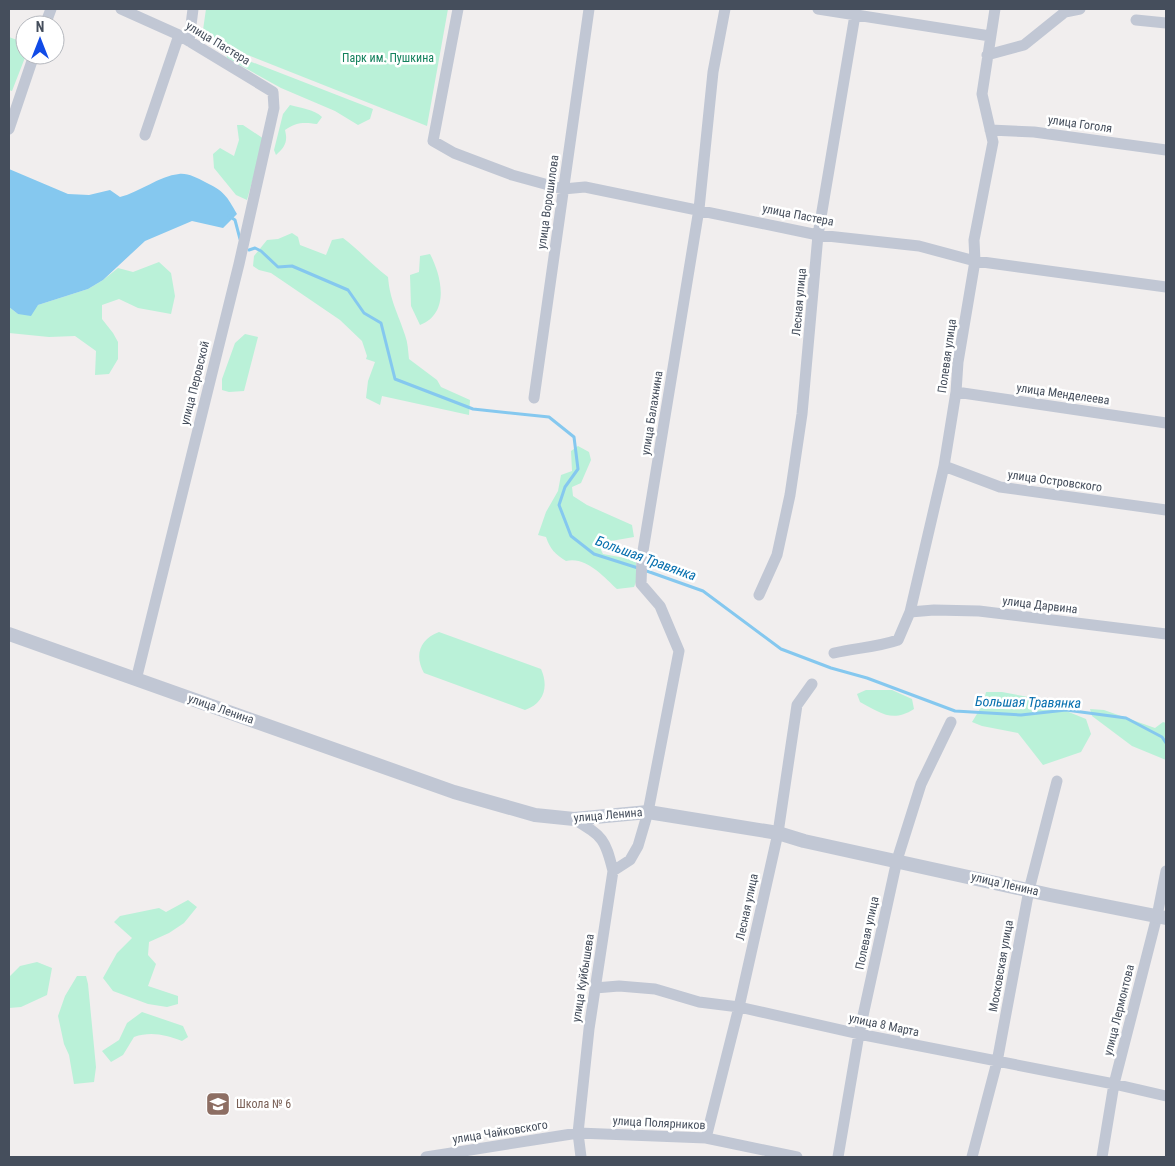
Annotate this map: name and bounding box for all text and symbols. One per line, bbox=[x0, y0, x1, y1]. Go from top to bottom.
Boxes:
north arrow bbox=[15, 15, 65, 65]
street label: улица Пастера bbox=[183, 18, 253, 68]
text: N bbox=[36, 19, 44, 35]
park label: Парк им. Пушкина bbox=[342, 51, 434, 65]
street label: улица Гоголя bbox=[1047, 113, 1113, 135]
street label: улица Ворошилова bbox=[534, 154, 562, 250]
street label: улица Пастера bbox=[761, 201, 835, 229]
street label: Лесная улица bbox=[789, 267, 809, 336]
street label: Полевая улица bbox=[935, 318, 959, 394]
street label: улица Перовской bbox=[178, 340, 212, 426]
street label: улица Балахнина bbox=[638, 370, 666, 456]
street label: улица Менделеева bbox=[1016, 381, 1111, 407]
street label: улица Островского bbox=[1007, 467, 1103, 495]
water label: Большая Травянка bbox=[593, 532, 699, 584]
street label: улица Дарвина bbox=[1002, 593, 1079, 617]
street label: улица Ленина bbox=[186, 691, 256, 727]
water label: Большая Травянка bbox=[975, 693, 1081, 711]
street label: улица Ленина bbox=[573, 805, 643, 825]
street label: улица Ленина bbox=[970, 869, 1040, 899]
street label: Лесная улица bbox=[733, 872, 761, 942]
street label: Полевая улица bbox=[852, 895, 882, 971]
street label: Московская улица bbox=[986, 919, 1016, 1013]
street label: улица Куйбышева bbox=[569, 933, 597, 1023]
street label: улица Лермонтова bbox=[1101, 963, 1137, 1057]
street label: улица 8 Марта bbox=[848, 1011, 921, 1039]
school or university icon: Школа № 6 bbox=[205, 1091, 231, 1117]
place label: Школа № 6 bbox=[236, 1097, 291, 1111]
street label: улица Полярников bbox=[612, 1114, 706, 1132]
street label: улица Чайковского bbox=[451, 1118, 549, 1146]

